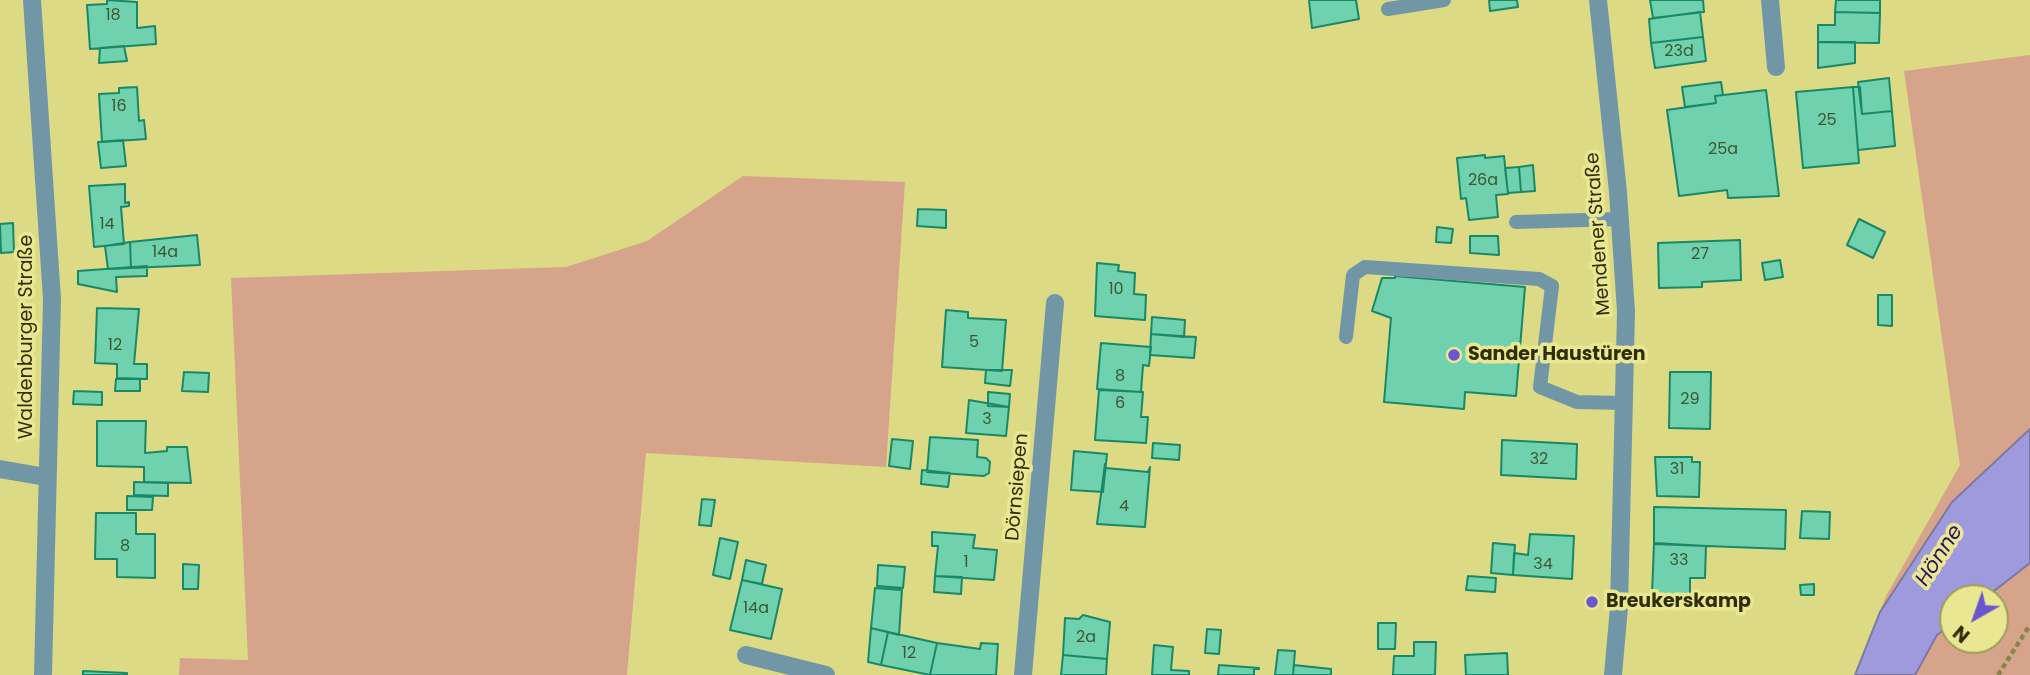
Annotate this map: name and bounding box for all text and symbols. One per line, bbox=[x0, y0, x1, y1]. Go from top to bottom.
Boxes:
house number: 18 bbox=[105, 6, 121, 26]
house number: 23d bbox=[1664, 42, 1694, 62]
house number: 16 bbox=[111, 97, 127, 117]
house number: 25 bbox=[1817, 111, 1837, 131]
house number: 25a bbox=[1708, 140, 1738, 160]
street label: Mendener Straße bbox=[1582, 152, 1616, 316]
house number: 26a bbox=[1468, 171, 1498, 191]
house number: 14 bbox=[99, 215, 115, 235]
street label: Waldenburger Straße bbox=[16, 235, 38, 439]
house number: 14a bbox=[152, 243, 178, 263]
house number: 27 bbox=[1691, 245, 1709, 265]
house number: 10 bbox=[1108, 280, 1124, 300]
house number: 5 bbox=[969, 333, 979, 353]
house number: 12 bbox=[108, 336, 122, 356]
place label: Sander Haustüren bbox=[1468, 344, 1646, 366]
marker: Sander Haustüren bbox=[1446, 347, 1462, 363]
house number: 8 bbox=[1115, 367, 1125, 387]
house number: 29 bbox=[1680, 390, 1700, 410]
house number: 6 bbox=[1115, 394, 1125, 414]
house number: 3 bbox=[982, 410, 992, 430]
street label: Dörnsiepen bbox=[1002, 432, 1034, 542]
house number: 32 bbox=[1530, 450, 1548, 470]
house number: 31 bbox=[1670, 460, 1684, 480]
house number: 4 bbox=[1119, 497, 1129, 517]
water label: Hönne bbox=[1911, 521, 1969, 591]
house number: 8 bbox=[120, 537, 130, 557]
house number: 33 bbox=[1670, 551, 1688, 571]
house number: 1 bbox=[963, 553, 969, 573]
house number: 34 bbox=[1533, 555, 1553, 575]
north arrow bbox=[1939, 584, 2009, 654]
place label: Breukerskamp bbox=[1606, 591, 1751, 613]
marker: Breukerskamp bbox=[1584, 594, 1600, 610]
house number: 14a bbox=[743, 599, 769, 619]
text: N bbox=[1947, 619, 1976, 649]
house number: 2a bbox=[1076, 628, 1096, 648]
house number: 12 bbox=[902, 644, 916, 664]

